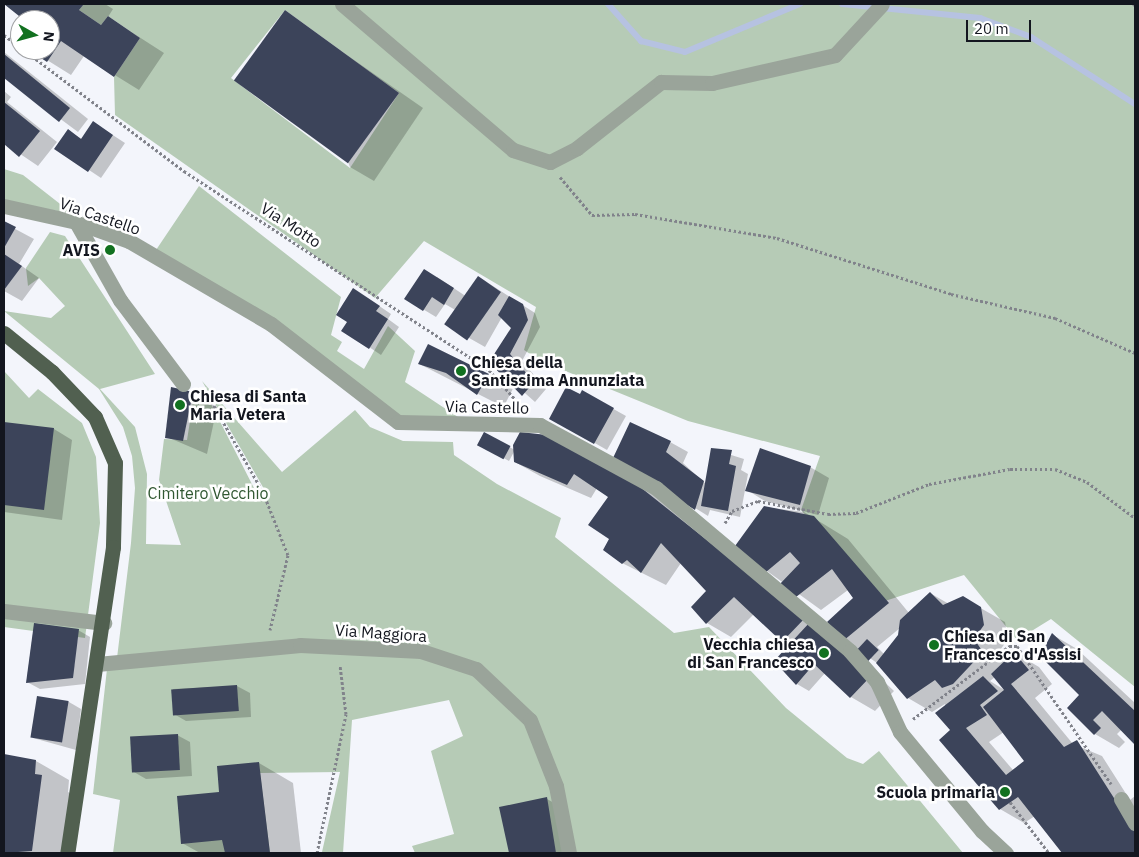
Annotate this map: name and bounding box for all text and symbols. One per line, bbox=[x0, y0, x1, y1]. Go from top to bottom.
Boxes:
north arrow bbox=[10, 10, 60, 60]
scale bar bbox=[969, 10, 1034, 42]
text: 20 m bbox=[974, 19, 1009, 38]
text: N bbox=[39, 31, 58, 43]
street label: Via Castello bbox=[57, 193, 143, 239]
street label: Via Motto bbox=[257, 198, 325, 252]
place label: AVIS bbox=[63, 240, 100, 260]
marker: AVIS bbox=[104, 244, 116, 256]
place label: Chiesa della Santissima Annunziata bbox=[471, 352, 644, 390]
marker: Chiesa della Santissima Annunziata bbox=[455, 365, 467, 377]
place label: Chiesa di Santa Maria Vetera bbox=[190, 386, 306, 424]
street label: Via Castello bbox=[445, 397, 529, 417]
marker: Chiesa di Santa Maria Vetera bbox=[174, 399, 186, 411]
park label: Cimitero Vecchio bbox=[148, 483, 268, 503]
street label: Via Maggiora bbox=[335, 620, 427, 646]
place label: Chiesa di San Francesco d'Assisi bbox=[944, 626, 1081, 664]
place label: Vecchia chiesa di San Francesco bbox=[687, 634, 814, 672]
marker: Chiesa di San Francesco d'Assisi bbox=[928, 639, 940, 651]
marker: Vecchia chiesa di San Francesco bbox=[818, 647, 830, 659]
place label: Scuola primaria bbox=[876, 782, 995, 802]
marker: Scuola primaria bbox=[999, 786, 1011, 798]

